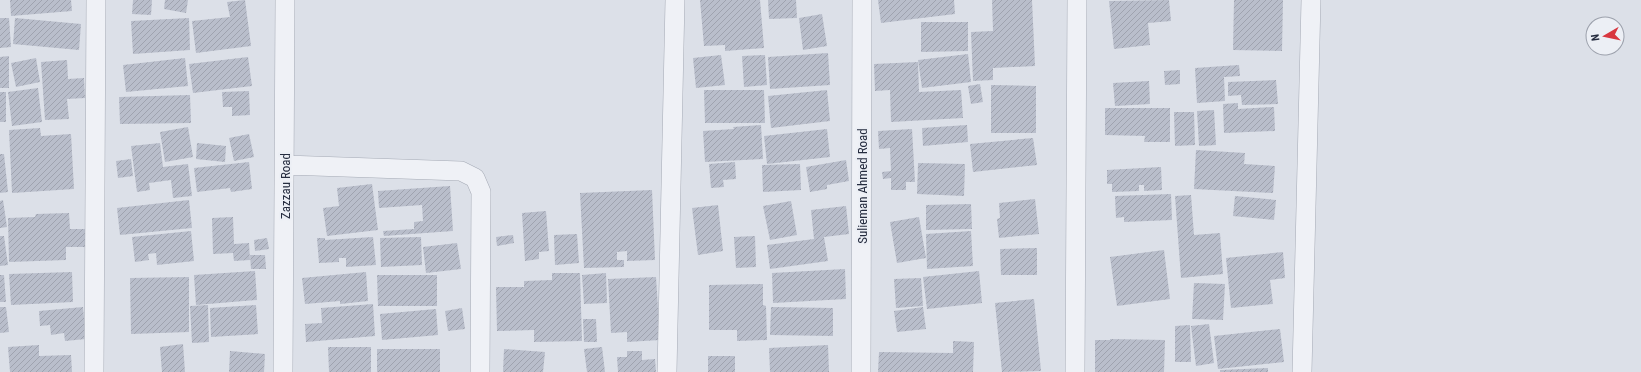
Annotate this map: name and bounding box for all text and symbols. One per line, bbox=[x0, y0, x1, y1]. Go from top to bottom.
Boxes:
north arrow bbox=[1585, 16, 1625, 56]
text: N bbox=[1589, 33, 1603, 42]
street label: Sulieman Ahmed Road bbox=[855, 128, 870, 244]
street label: Zazzau Road bbox=[278, 153, 293, 219]

